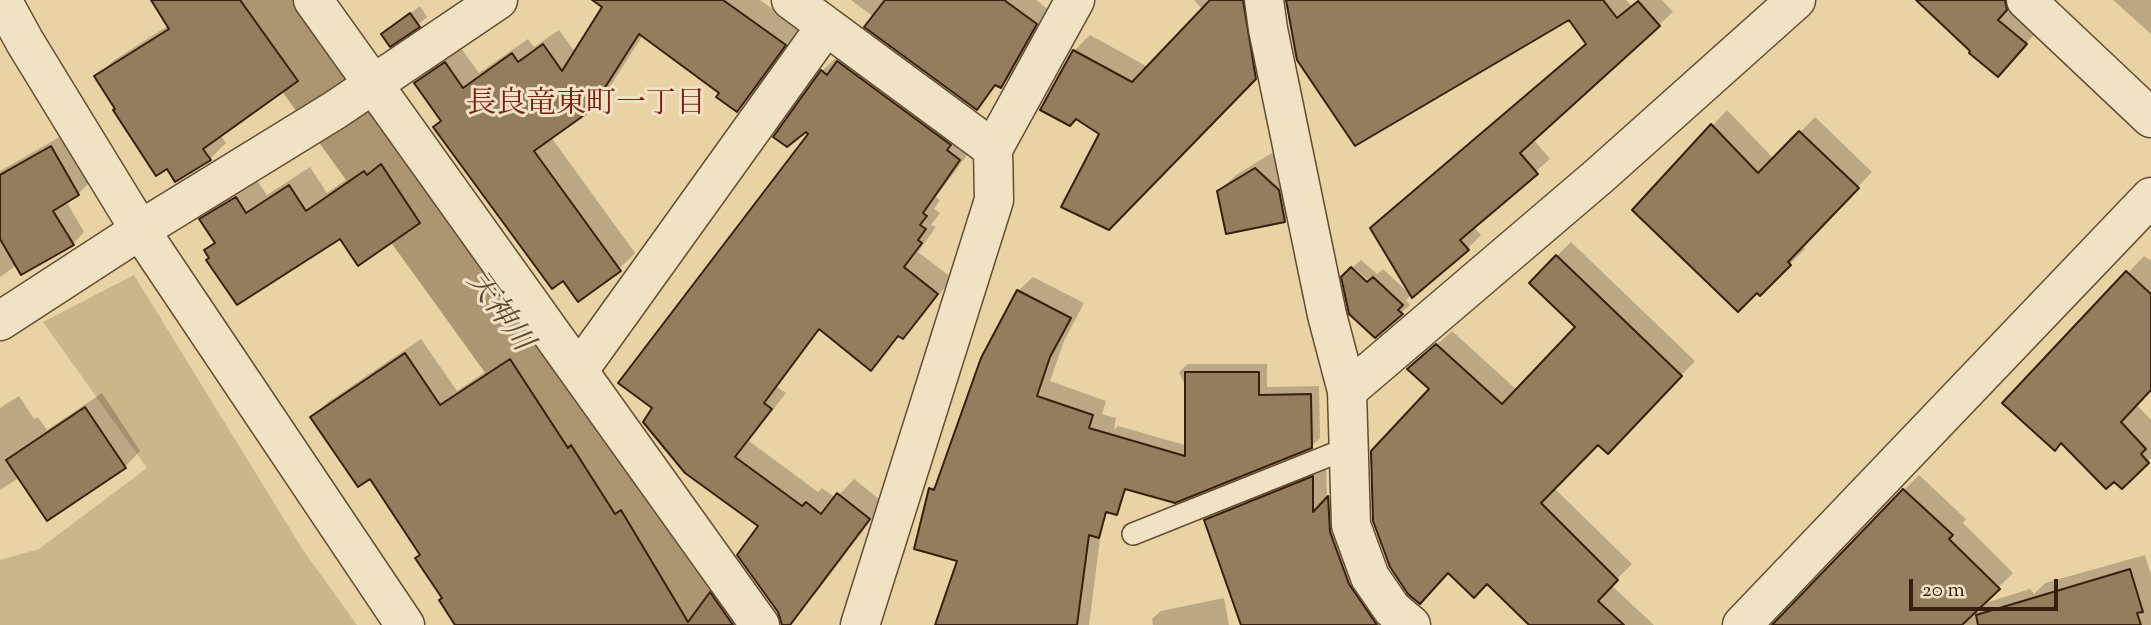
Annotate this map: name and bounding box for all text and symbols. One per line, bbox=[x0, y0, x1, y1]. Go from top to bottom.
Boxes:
district label: 長良竜東町一丁目 bbox=[466, 89, 706, 125]
water label: 天神川 bbox=[456, 266, 538, 360]
scale bar bbox=[1913, 566, 2062, 610]
text: 20 m bbox=[1922, 576, 1965, 606]

